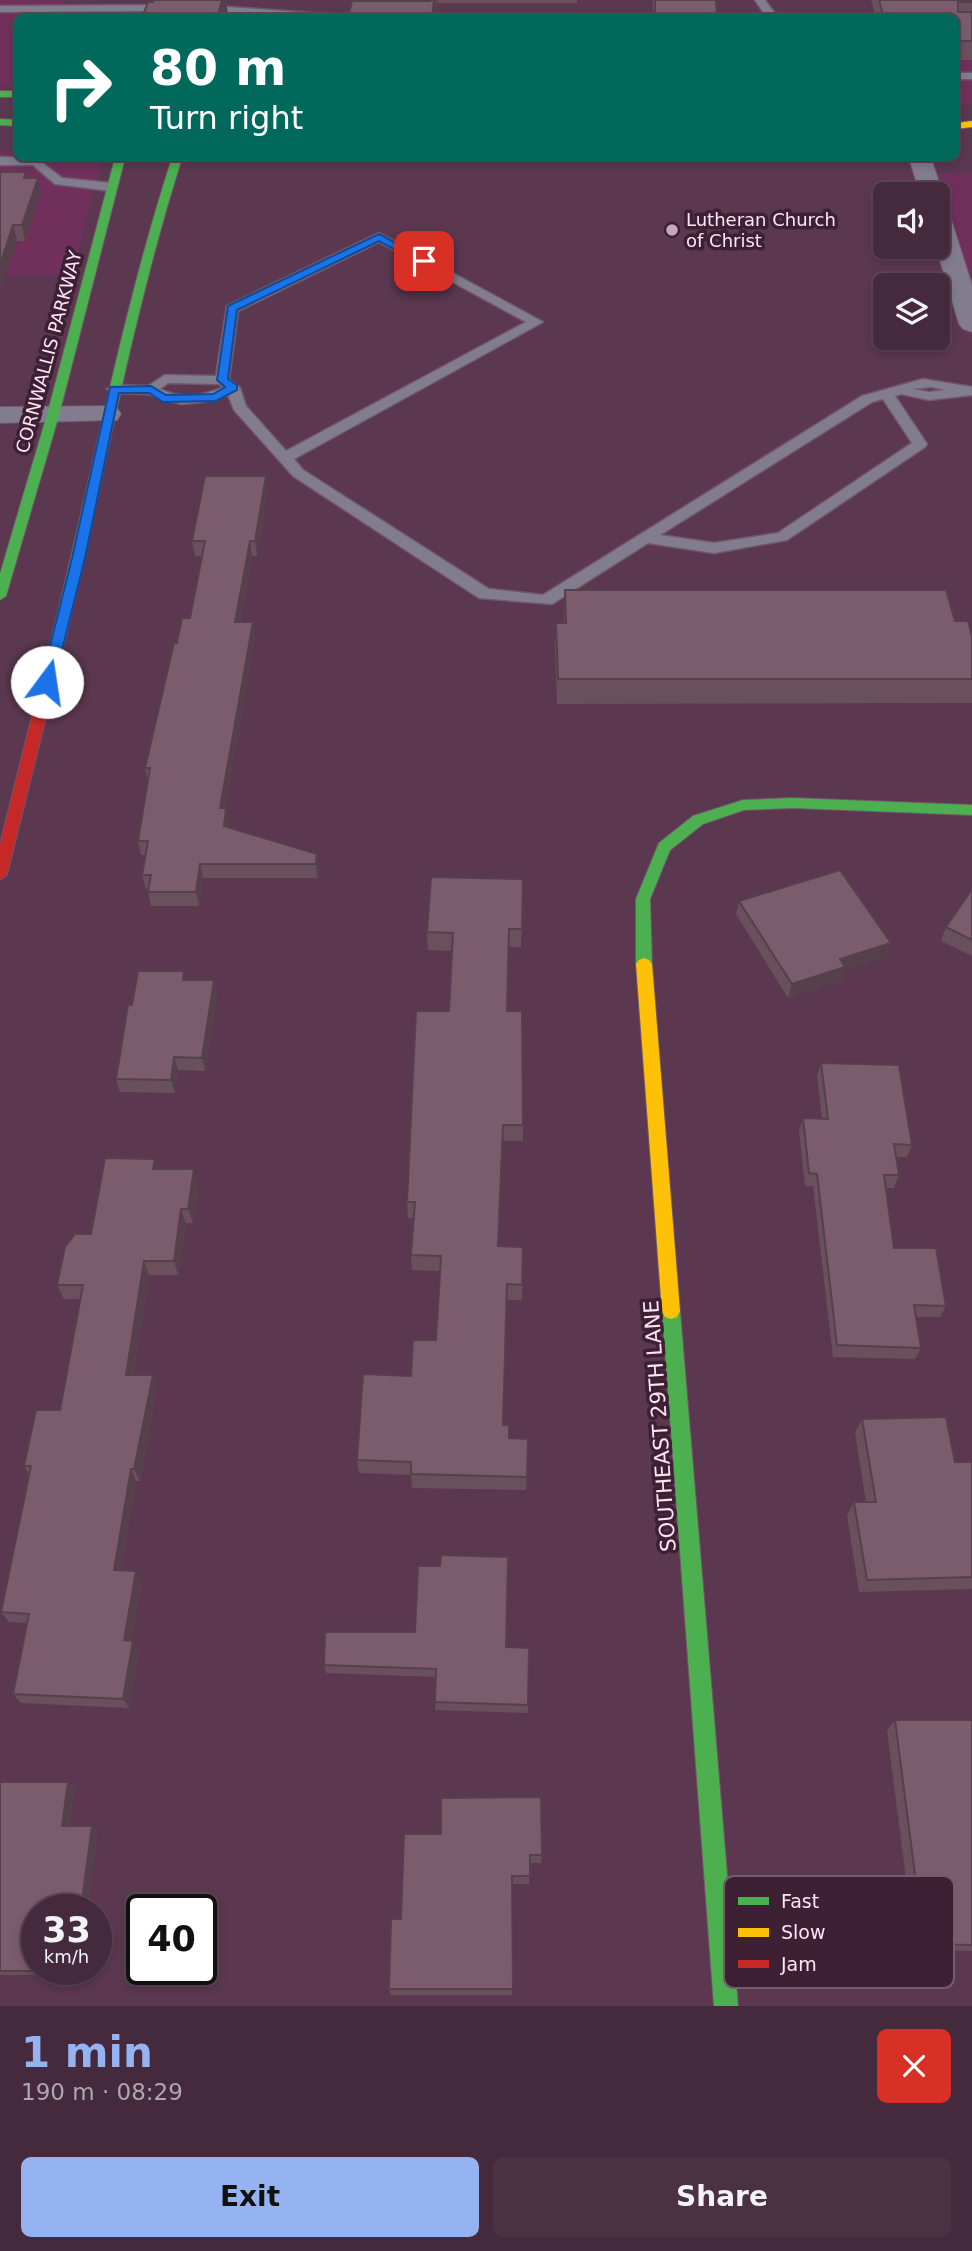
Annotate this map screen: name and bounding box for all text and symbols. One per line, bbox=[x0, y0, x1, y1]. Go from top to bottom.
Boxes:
text: 80 m bbox=[150, 40, 286, 97]
icon: right bbox=[35, 42, 126, 133]
text: Turn right bbox=[150, 99, 303, 137]
map controls bbox=[873, 182, 950, 350]
button: sound bbox=[873, 182, 950, 259]
place label: Lutheran Church of Christ bbox=[686, 209, 836, 251]
marker: Lutheran Church of Christ bbox=[664, 222, 680, 238]
pin bbox=[394, 231, 454, 291]
icon: arrive bbox=[405, 242, 443, 280]
street label: CORNWALLIS PARKWAY bbox=[11, 247, 86, 455]
button: layers bbox=[873, 273, 950, 350]
position arrow bbox=[10, 645, 84, 719]
street label: SOUTHEAST 29TH LANE bbox=[639, 1300, 681, 1552]
legend bbox=[724, 1876, 954, 1988]
text: Fast bbox=[781, 1890, 819, 1912]
speed limit sign: 40 bbox=[126, 1894, 217, 1985]
text: 33 bbox=[42, 1910, 91, 1950]
text: Slow bbox=[781, 1921, 826, 1943]
text: km/h bbox=[44, 1946, 89, 1967]
text: Jam bbox=[780, 1953, 817, 1975]
text: 1 min bbox=[21, 2028, 153, 2077]
button: close bbox=[877, 2029, 951, 2103]
text: 190 m · 08:29 bbox=[21, 2079, 183, 2105]
button: Exit bbox=[21, 2157, 479, 2237]
button: Share bbox=[493, 2157, 951, 2237]

